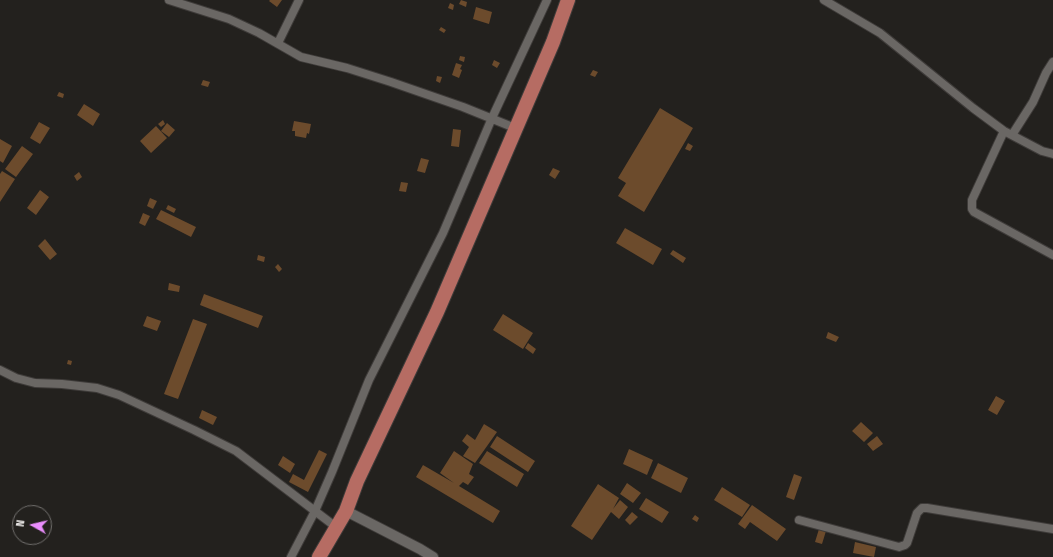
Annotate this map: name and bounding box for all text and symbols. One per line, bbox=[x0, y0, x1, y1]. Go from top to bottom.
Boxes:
north arrow bbox=[12, 505, 52, 545]
text: N bbox=[14, 519, 28, 528]

